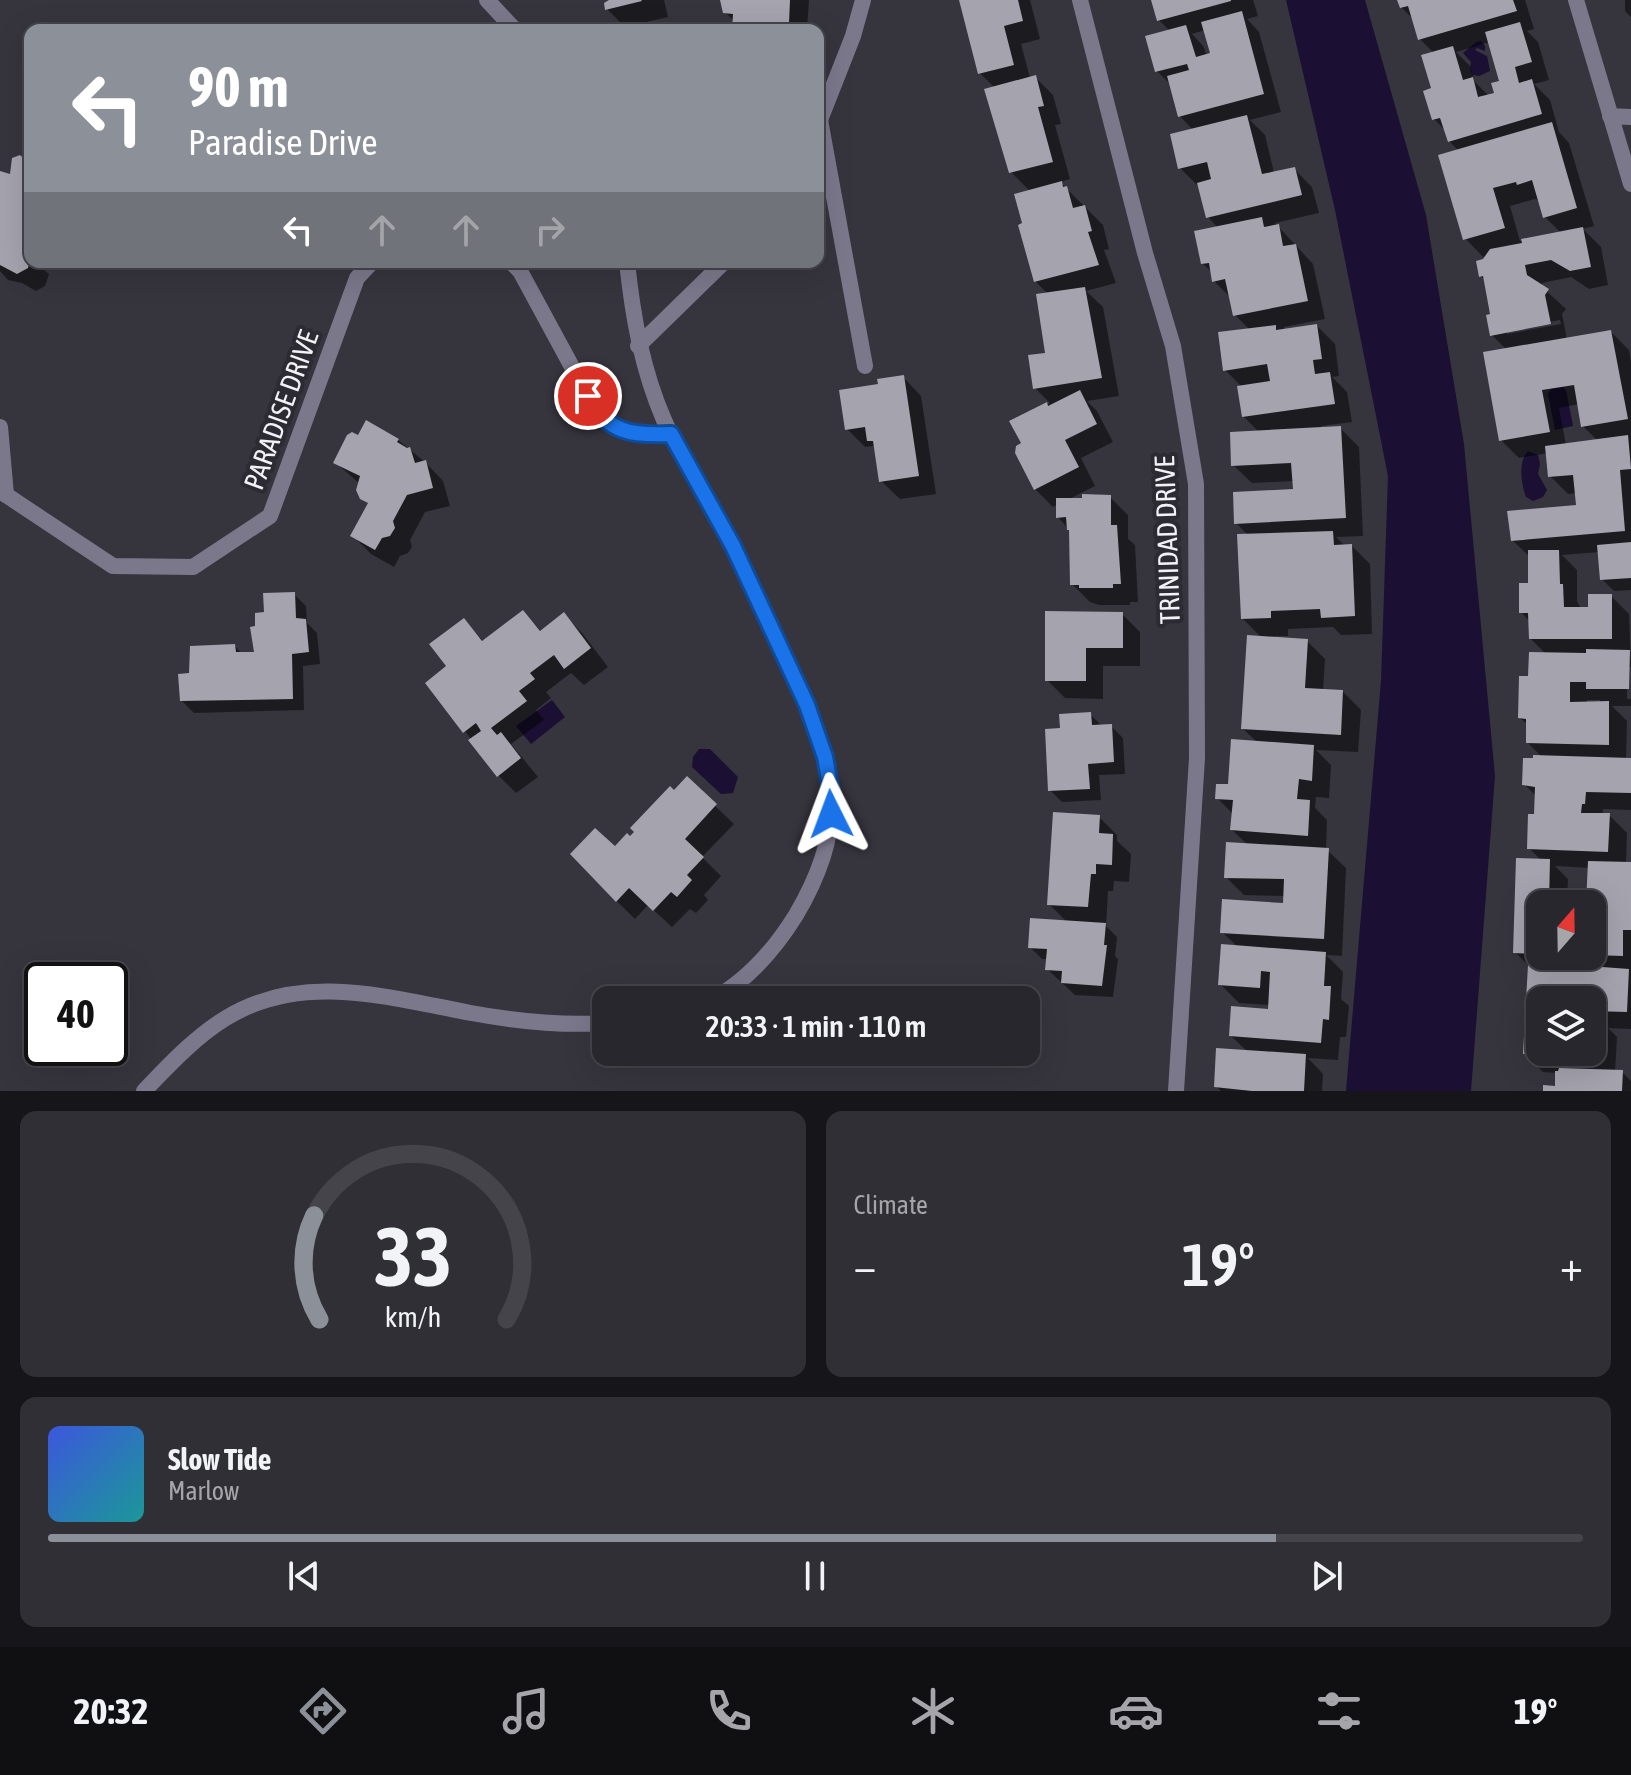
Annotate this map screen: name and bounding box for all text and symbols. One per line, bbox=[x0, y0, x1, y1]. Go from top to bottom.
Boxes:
text: 90 m bbox=[188, 55, 289, 119]
icon: left bbox=[56, 56, 160, 160]
text: Paradise Drive bbox=[188, 121, 378, 163]
icon: left bbox=[276, 208, 320, 252]
icon: ahead bbox=[360, 208, 404, 252]
icon: ahead bbox=[444, 208, 488, 252]
icon: right bbox=[528, 208, 572, 252]
street label: PARADISE DRIVE bbox=[237, 326, 325, 494]
pin bbox=[554, 362, 622, 430]
icon: arrive bbox=[566, 374, 610, 418]
street label: TRINIDAD DRIVE bbox=[1148, 455, 1186, 625]
position arrow bbox=[789, 772, 873, 856]
north arrow bbox=[1526, 890, 1606, 970]
map controls bbox=[1526, 890, 1606, 1066]
speed limit sign: 40 bbox=[24, 962, 128, 1066]
button: layers bbox=[1526, 986, 1606, 1066]
text: 20:33 · 1 min · 110 m bbox=[706, 1009, 926, 1043]
text: Climate bbox=[854, 1190, 928, 1220]
text: 33 bbox=[374, 1208, 452, 1304]
text: 19° bbox=[1182, 1230, 1255, 1299]
text: − bbox=[854, 1240, 876, 1290]
text: + bbox=[1560, 1240, 1583, 1290]
text: km/h bbox=[384, 1300, 441, 1333]
text: Slow Tide bbox=[168, 1442, 271, 1476]
text: Marlow bbox=[168, 1476, 239, 1506]
icon: previous bbox=[282, 1554, 326, 1598]
icon: pause bbox=[793, 1554, 837, 1598]
icon: next bbox=[1305, 1554, 1349, 1598]
icon: directions bbox=[295, 1683, 351, 1739]
icon: music bbox=[498, 1683, 554, 1739]
icon: phone bbox=[701, 1683, 757, 1739]
icon: climate bbox=[905, 1683, 961, 1739]
icon: car bbox=[1108, 1683, 1164, 1739]
icon: filters bbox=[1311, 1683, 1367, 1739]
text: 20:32 bbox=[74, 1690, 148, 1732]
text: 19° bbox=[1514, 1690, 1557, 1732]

